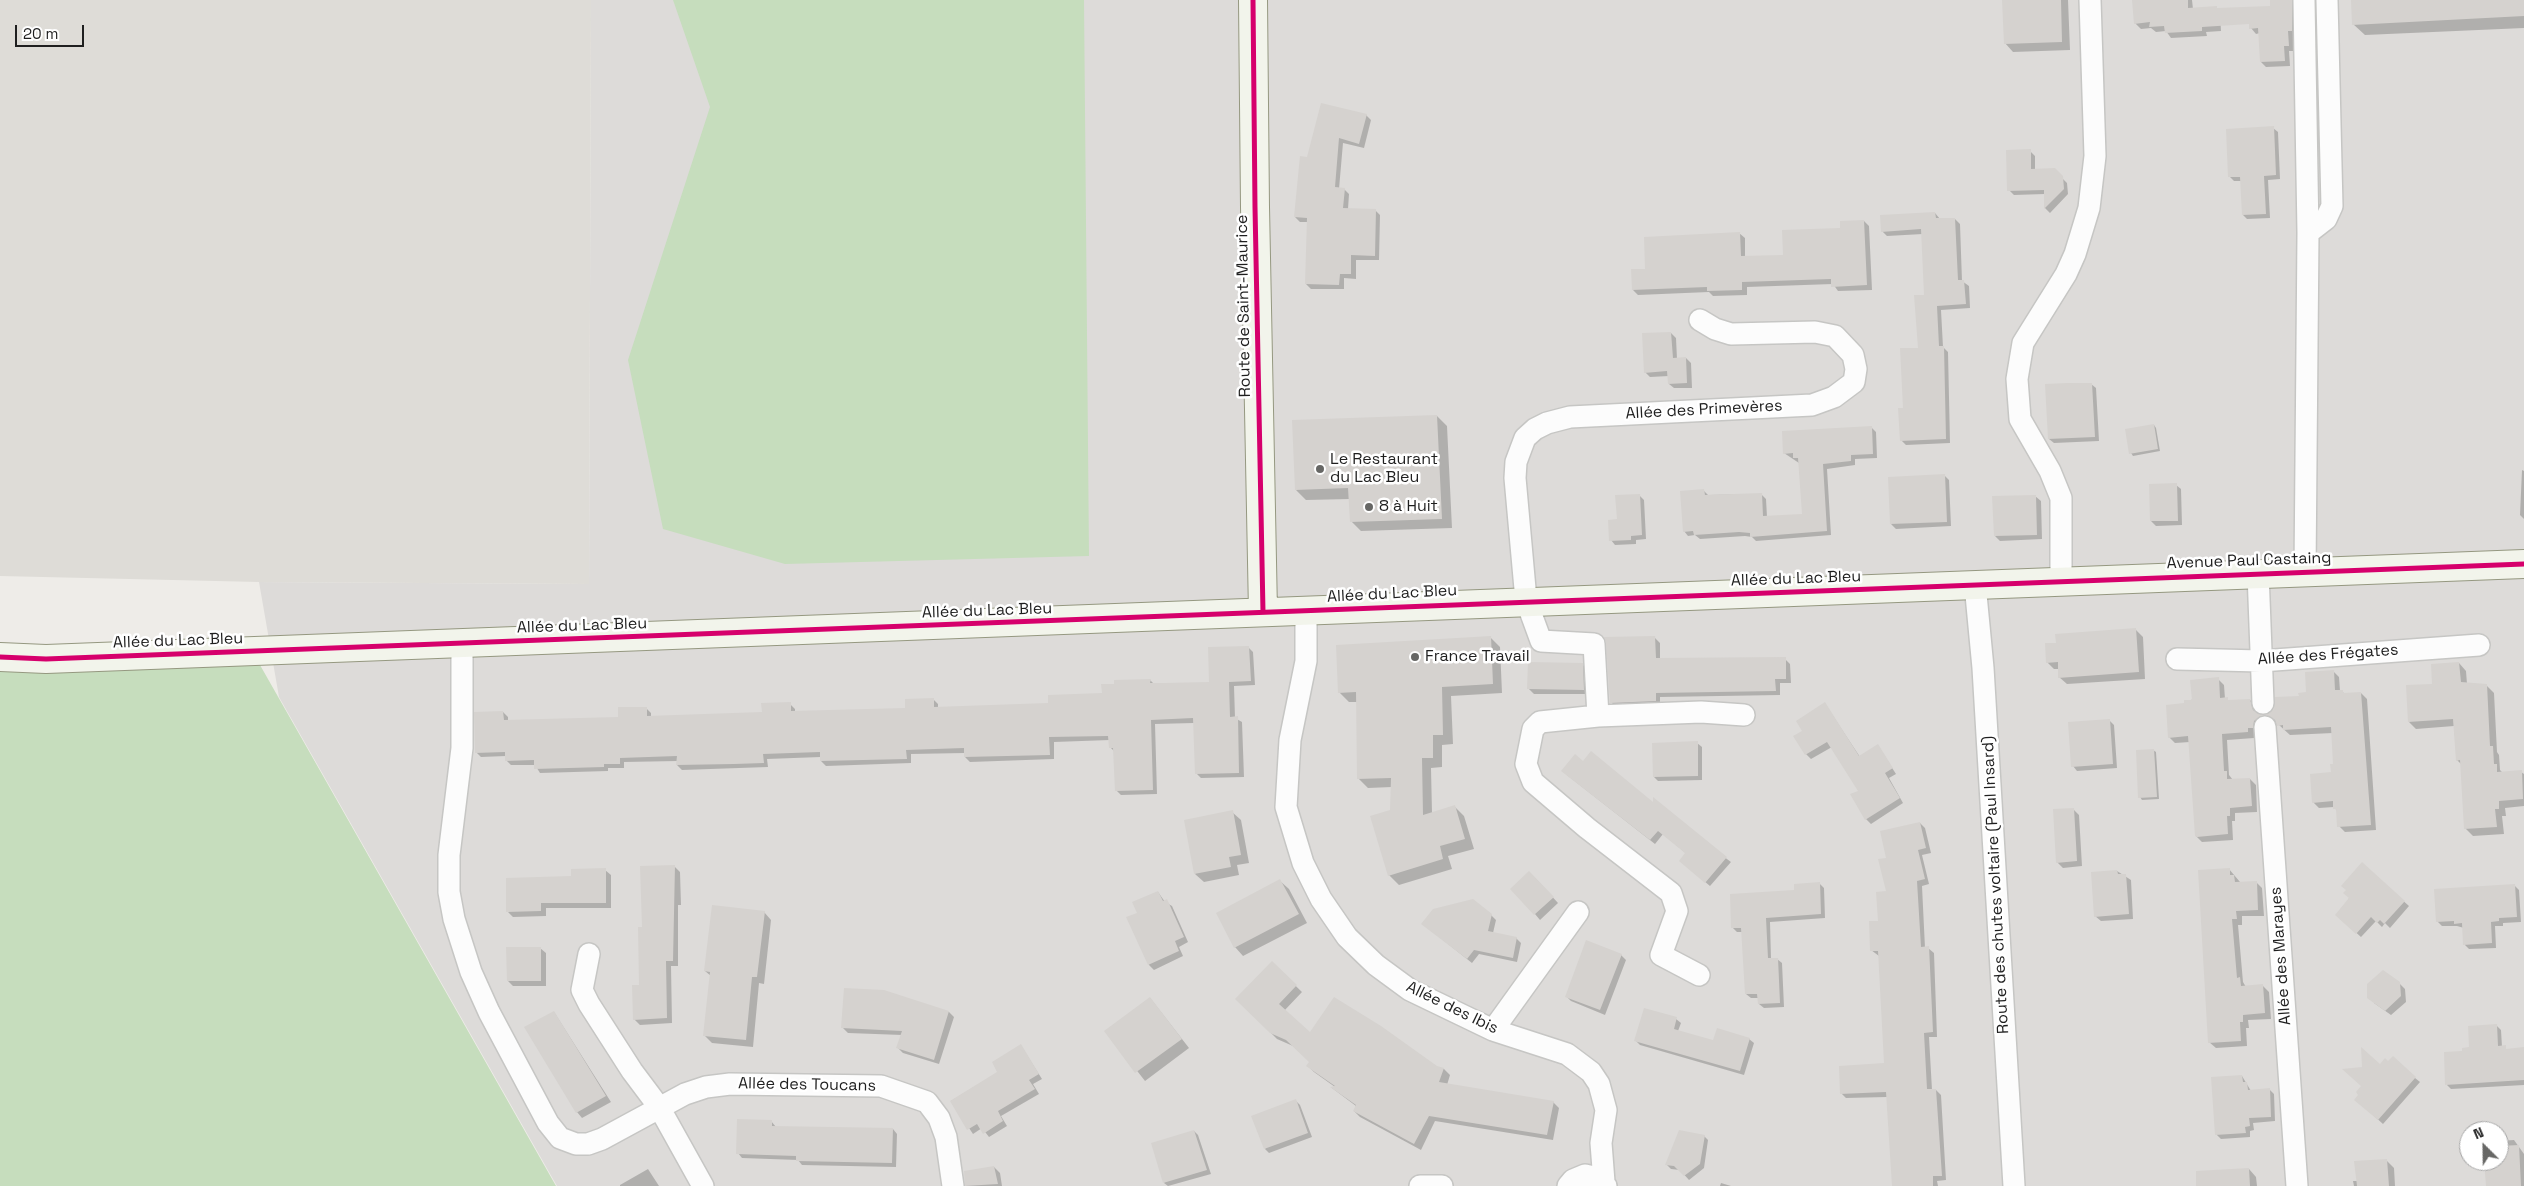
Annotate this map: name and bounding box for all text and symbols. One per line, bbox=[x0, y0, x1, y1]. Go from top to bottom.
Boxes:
scale bar bbox=[18, 15, 86, 47]
text: 20 m bbox=[23, 24, 58, 43]
street label: Route de Saint-Maurice bbox=[1233, 214, 1255, 398]
street label: Allée des Primevères bbox=[1625, 396, 1783, 424]
place label: Le Restaurant du Lac Bleu bbox=[1330, 450, 1438, 488]
marker: Le Restaurant du Lac Bleu bbox=[1314, 463, 1326, 475]
place label: 8 à Huit bbox=[1379, 497, 1438, 517]
marker: 8 à Huit bbox=[1363, 501, 1375, 513]
street label: Avenue Paul Castaing bbox=[2166, 549, 2332, 573]
street label: Allée du Lac Bleu bbox=[1731, 567, 1861, 591]
street label: Allée du Lac Bleu bbox=[1326, 581, 1458, 607]
street label: Allée du Lac Bleu bbox=[922, 599, 1052, 623]
street label: Allée du Lac Bleu bbox=[517, 614, 647, 638]
street label: Allée du Lac Bleu bbox=[113, 629, 243, 653]
street label: Allée des Frégates bbox=[2257, 641, 2399, 669]
place label: France Travail bbox=[1425, 647, 1530, 667]
marker: France Travail bbox=[1409, 651, 1421, 663]
street label: Route des chutes voltaire (Paul Insard) bbox=[1979, 735, 2013, 1035]
street label: Allée des Marayes bbox=[2267, 886, 2295, 1026]
street label: Allée des Ibis bbox=[1403, 977, 1501, 1039]
street label: Allée des Toucans bbox=[738, 1074, 876, 1096]
north arrow bbox=[2459, 1121, 2509, 1171]
text: N bbox=[2471, 1123, 2486, 1143]

